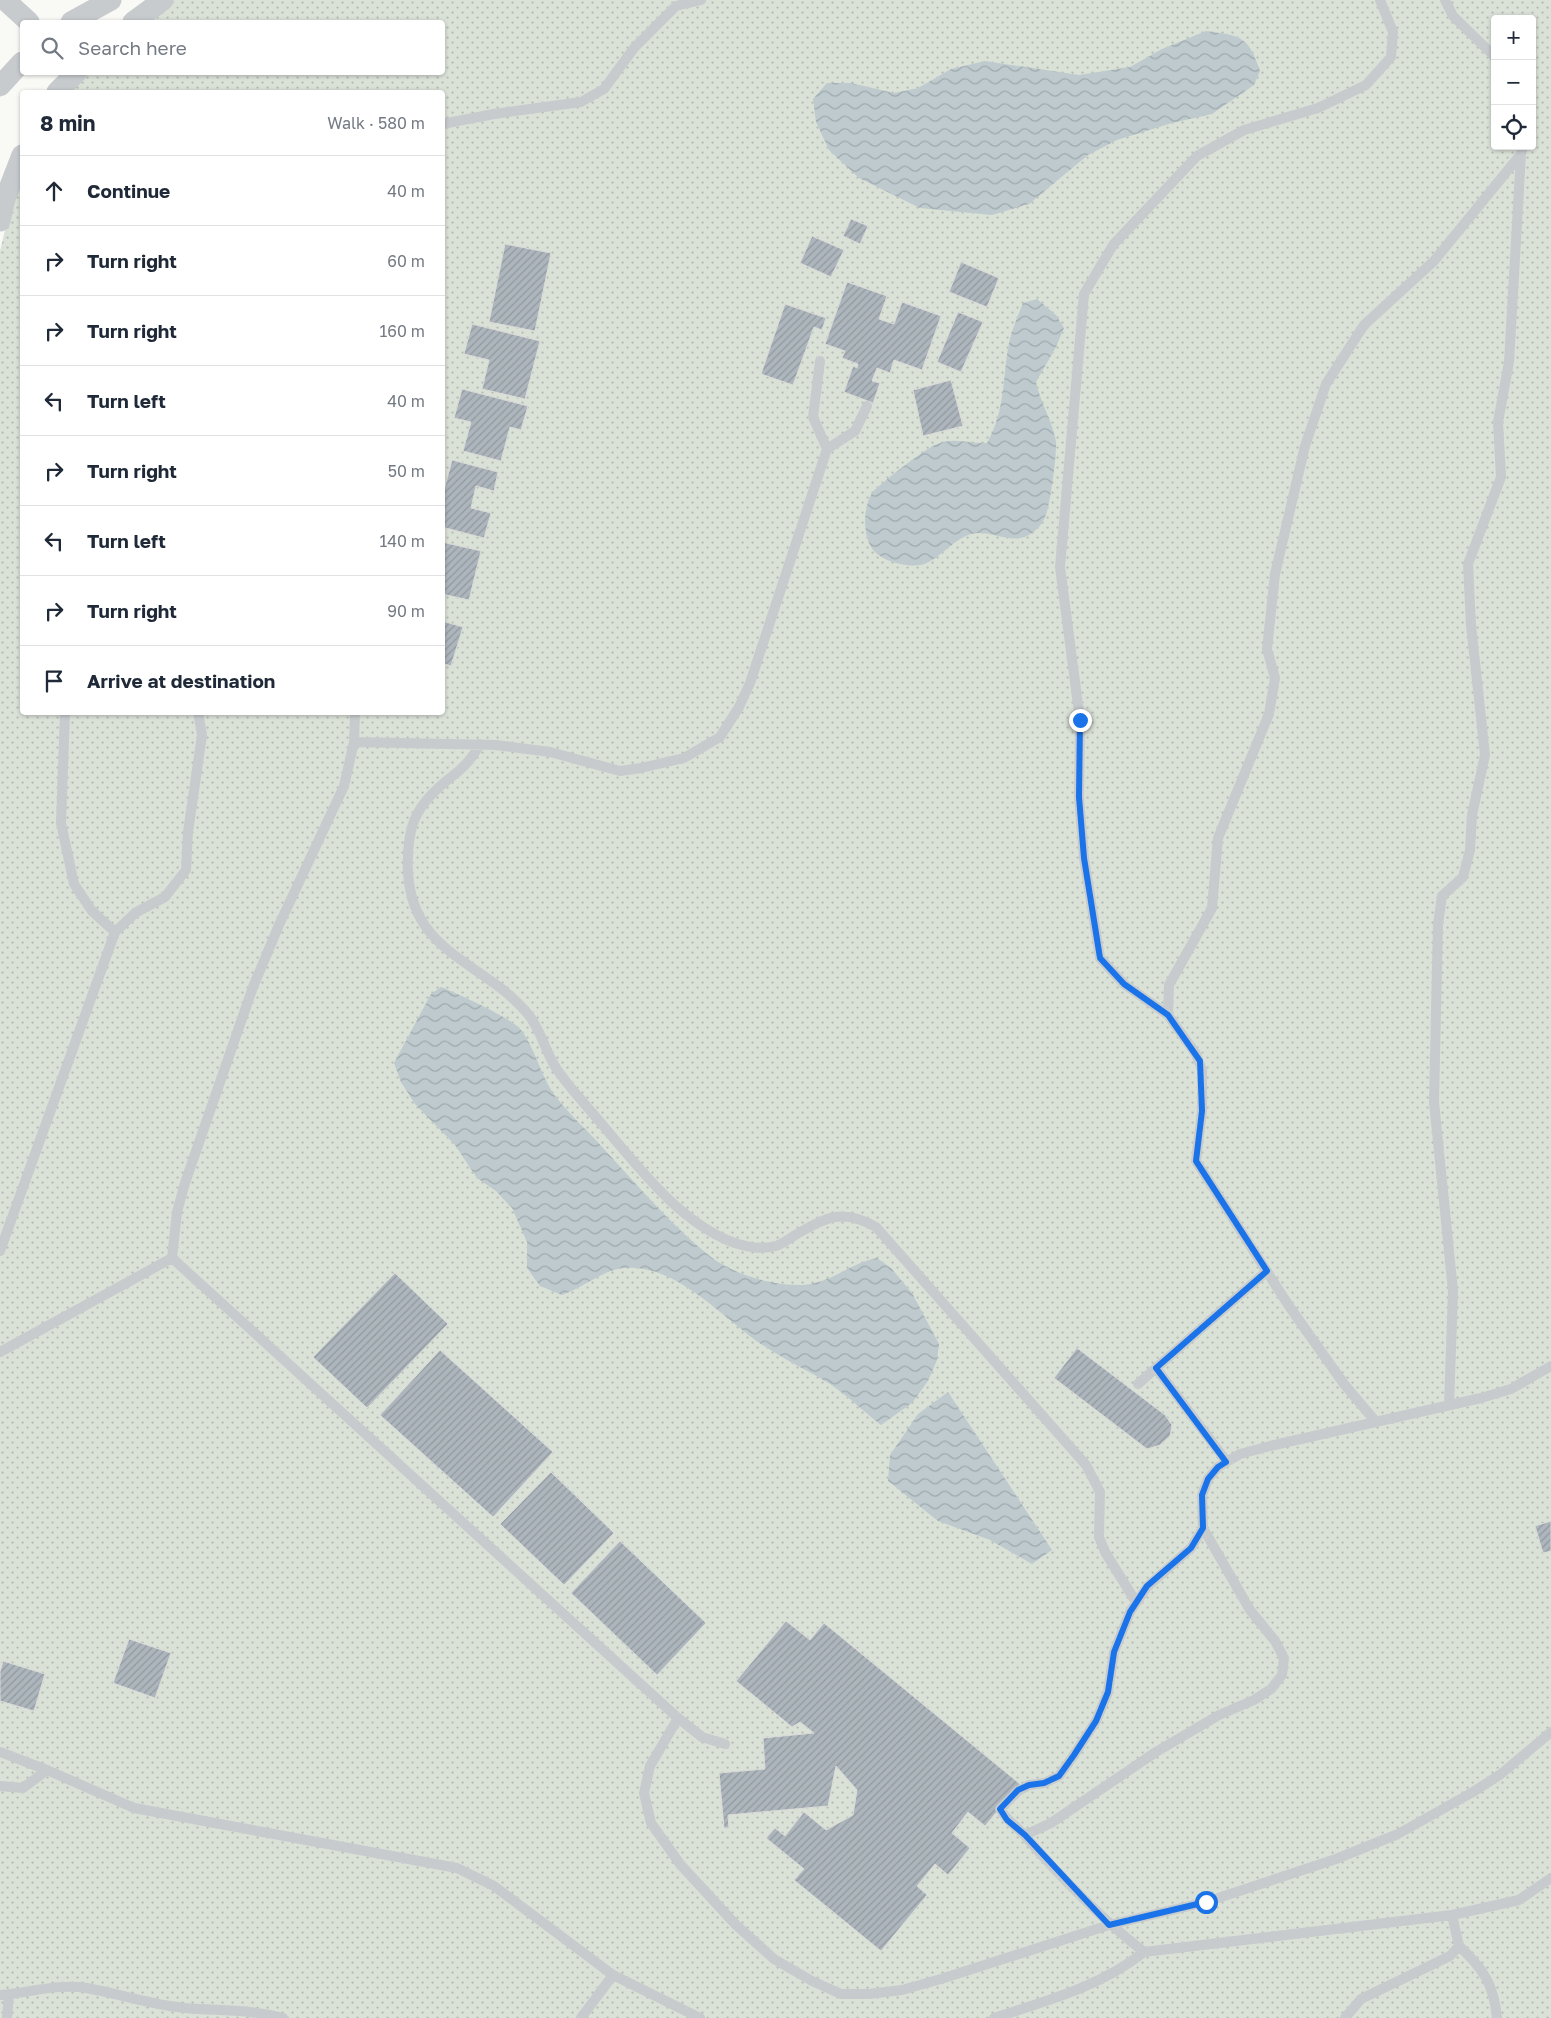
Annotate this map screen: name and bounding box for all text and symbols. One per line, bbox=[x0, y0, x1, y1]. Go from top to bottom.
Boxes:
map controls bbox=[1491, 15, 1536, 150]
button: + bbox=[1491, 15, 1536, 60]
search box bbox=[20, 20, 445, 75]
icon: search bbox=[38, 34, 66, 62]
text: Search here bbox=[78, 36, 187, 59]
button: − bbox=[1491, 60, 1536, 105]
button: locate bbox=[1491, 105, 1536, 150]
text: 8 min bbox=[40, 110, 96, 136]
text: Walk · 580 m bbox=[327, 113, 425, 133]
icon: ahead bbox=[40, 177, 68, 205]
text: Continue bbox=[87, 179, 170, 202]
text: 40 m bbox=[387, 181, 425, 201]
icon: right bbox=[40, 247, 68, 275]
text: Turn right bbox=[87, 249, 177, 272]
text: 60 m bbox=[387, 251, 425, 271]
icon: right bbox=[40, 317, 68, 345]
text: Turn right bbox=[87, 319, 177, 342]
text: 160 m bbox=[379, 321, 425, 341]
icon: left bbox=[40, 387, 68, 415]
text: Turn left bbox=[87, 389, 166, 412]
text: 40 m bbox=[387, 391, 425, 411]
icon: right bbox=[40, 457, 68, 485]
text: Turn right bbox=[87, 459, 177, 482]
text: 50 m bbox=[388, 461, 425, 481]
icon: left bbox=[40, 527, 68, 555]
text: Turn left bbox=[87, 529, 166, 552]
text: 140 m bbox=[379, 531, 425, 551]
icon: right bbox=[40, 597, 68, 625]
text: Turn right bbox=[87, 599, 177, 622]
text: 90 m bbox=[387, 601, 425, 621]
icon: arrive bbox=[40, 667, 68, 695]
text: Arrive at destination bbox=[87, 669, 275, 692]
route end bbox=[1069, 709, 1092, 732]
route start bbox=[1195, 1891, 1218, 1914]

